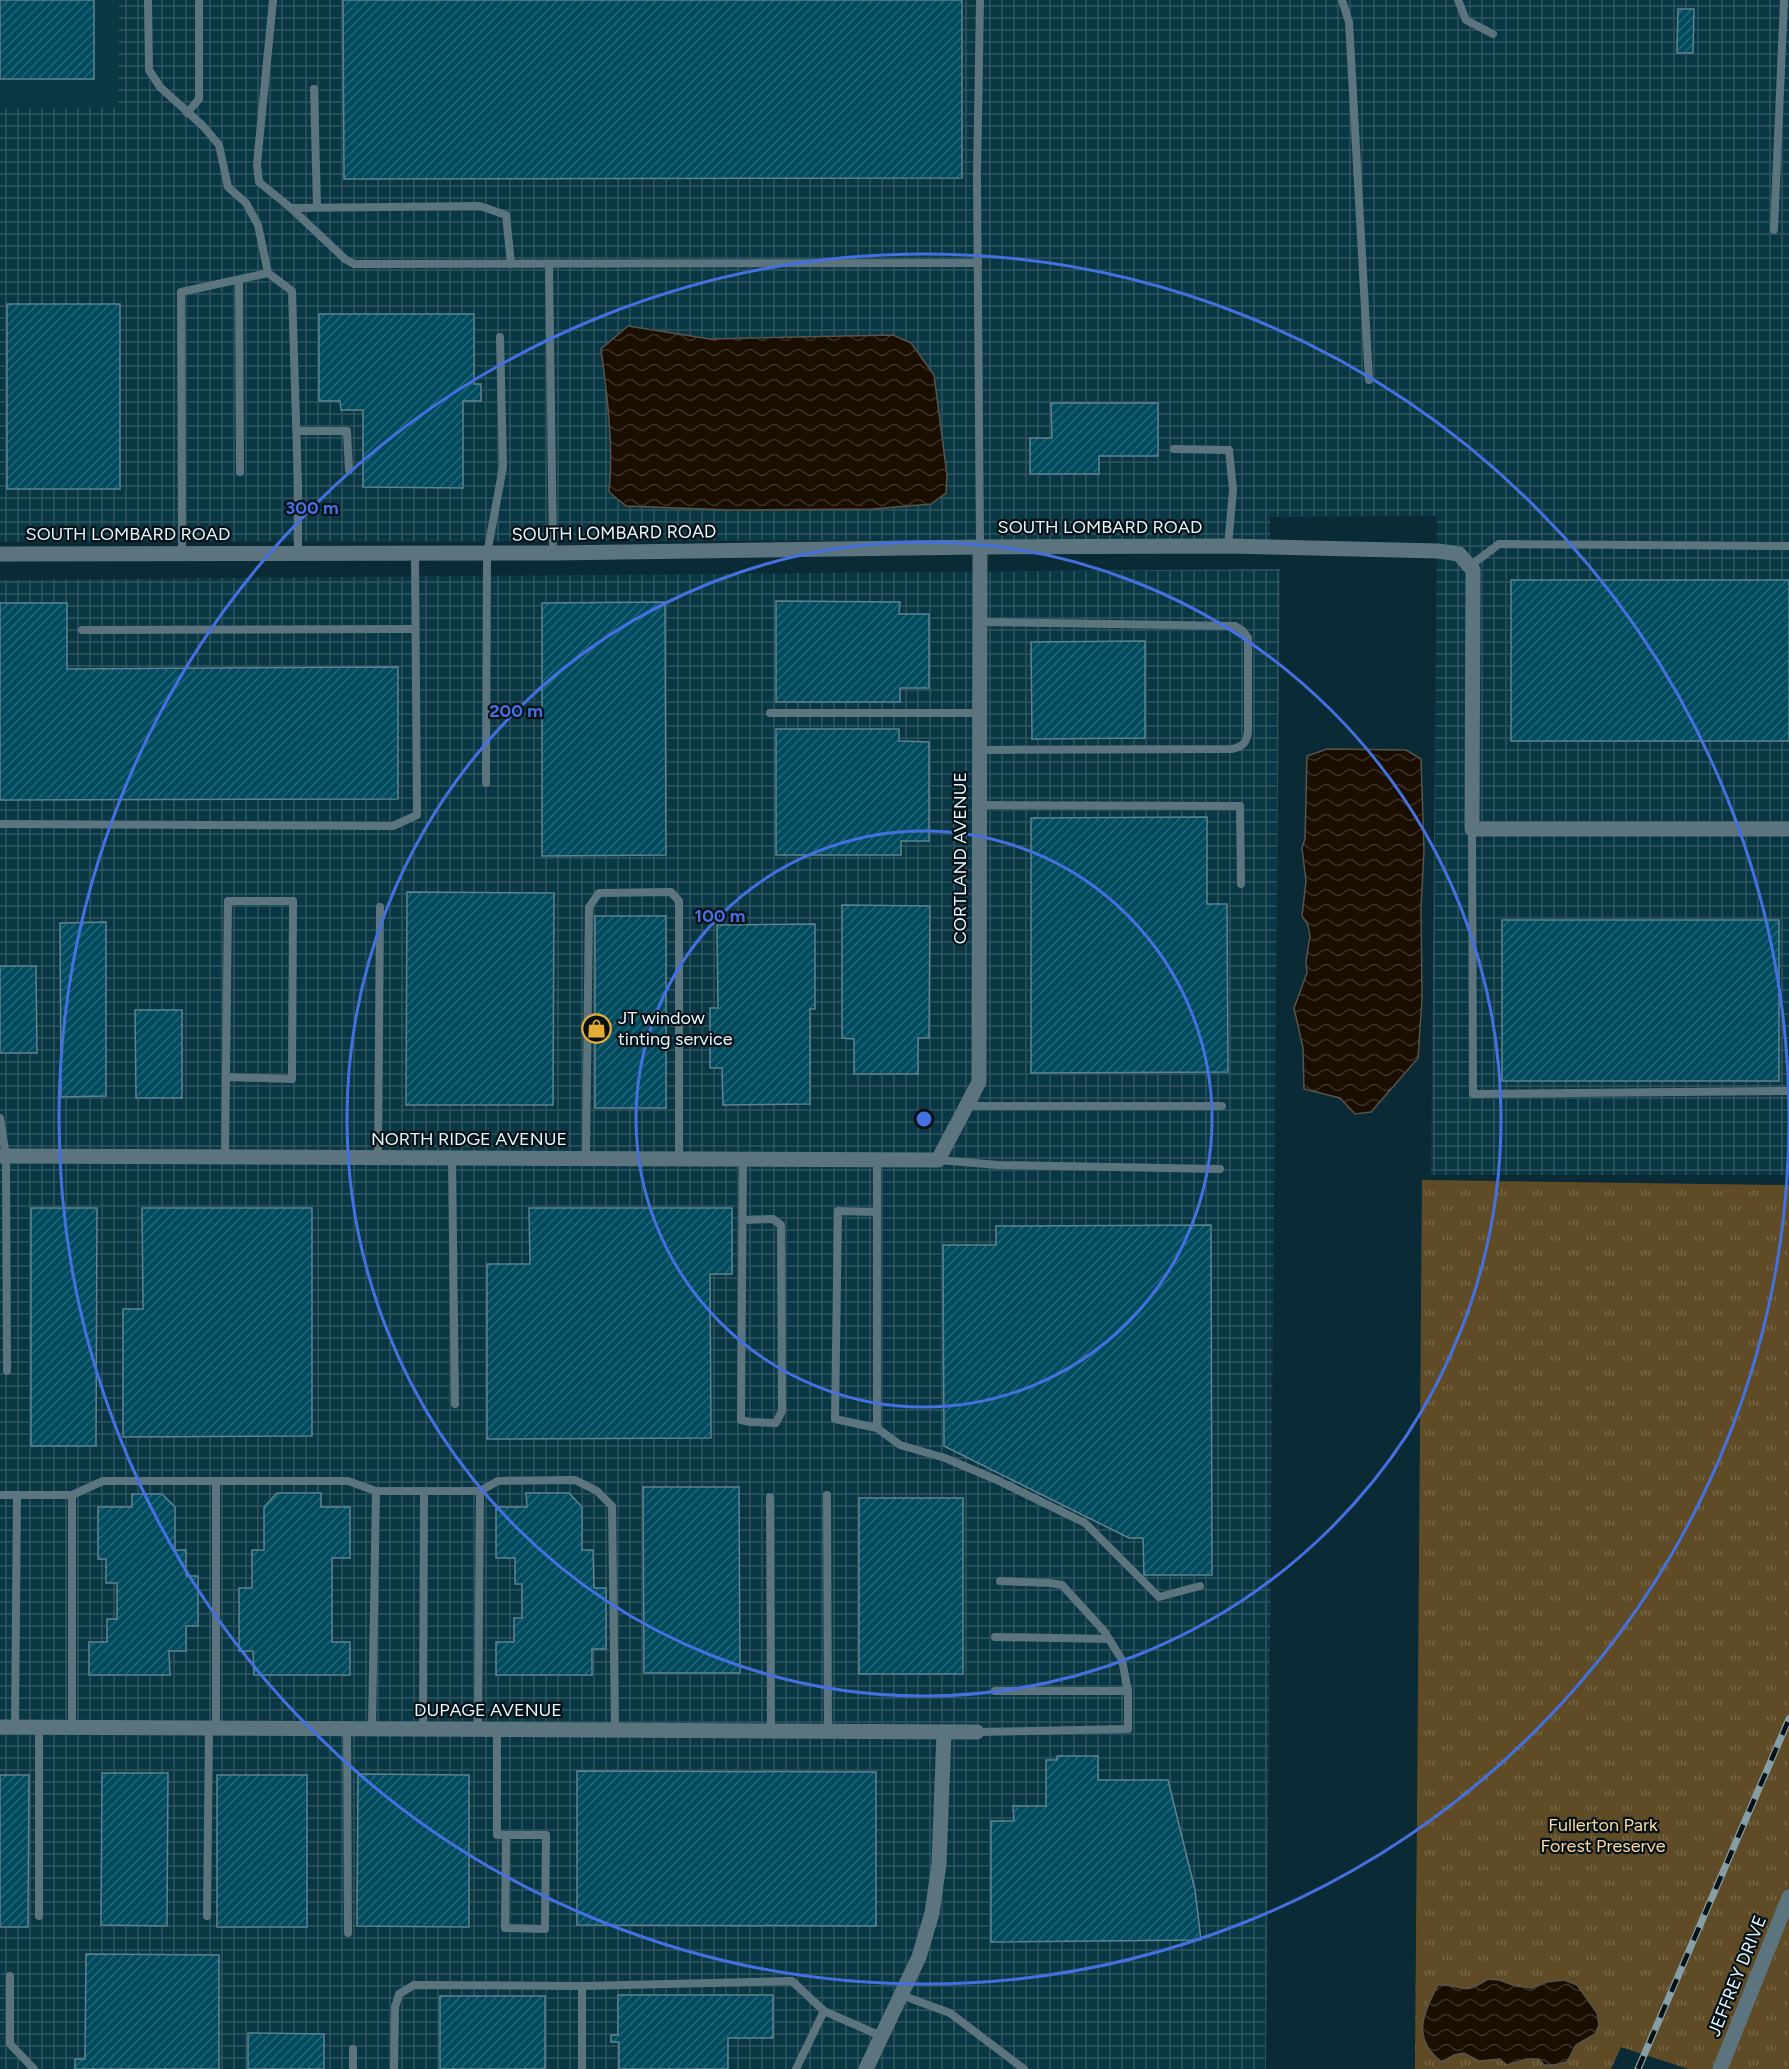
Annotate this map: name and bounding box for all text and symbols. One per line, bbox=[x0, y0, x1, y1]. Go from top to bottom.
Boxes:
text: 300 m bbox=[285, 497, 339, 519]
street label: SOUTH LOMBARD ROAD bbox=[998, 516, 1202, 538]
street label: SOUTH LOMBARD ROAD bbox=[511, 520, 717, 546]
street label: SOUTH LOMBARD ROAD bbox=[26, 523, 230, 545]
text: 200 m bbox=[489, 700, 543, 722]
street label: CORTLAND AVENUE bbox=[949, 772, 971, 944]
text: 100 m bbox=[695, 905, 745, 927]
place label: JT window tinting service bbox=[618, 1007, 733, 1050]
shop icon: JT window tinting service bbox=[581, 1012, 613, 1044]
centre of rings bbox=[914, 1109, 934, 1129]
street label: NORTH RIDGE AVENUE bbox=[371, 1128, 567, 1150]
street label: DUPAGE AVENUE bbox=[414, 1699, 562, 1721]
park label: Fullerton Park Forest Preserve bbox=[1540, 1814, 1666, 1857]
street label: JEFFREY DRIVE bbox=[1703, 1912, 1771, 2040]

